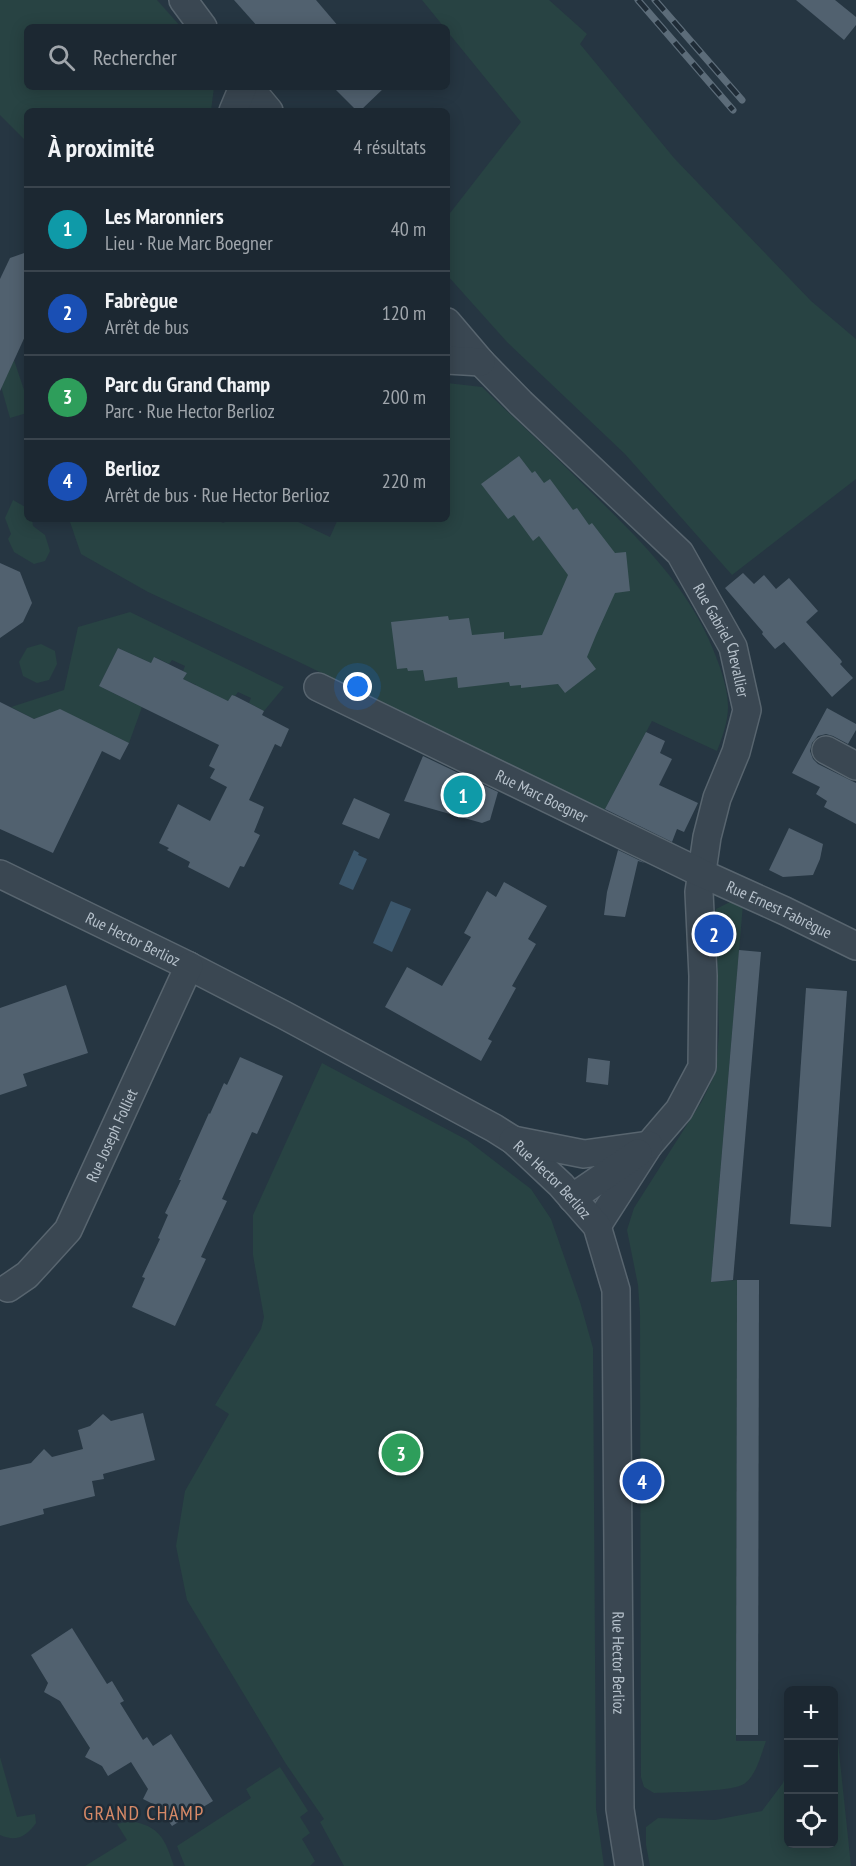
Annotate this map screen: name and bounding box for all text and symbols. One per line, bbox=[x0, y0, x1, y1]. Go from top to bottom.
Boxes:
search box bbox=[24, 24, 450, 90]
icon: search bbox=[45, 41, 78, 74]
text: Rechercher bbox=[93, 43, 177, 71]
text: À proximité bbox=[48, 131, 155, 164]
text: 4 résultats bbox=[353, 134, 426, 160]
text: Les Maronniers bbox=[105, 202, 224, 230]
text: 1 bbox=[63, 216, 72, 242]
text: 40 m bbox=[391, 216, 426, 242]
text: Lieu · Rue Marc Boegner bbox=[105, 230, 273, 256]
text: Fabrègue bbox=[105, 286, 178, 314]
text: 2 bbox=[63, 300, 72, 326]
text: 120 m bbox=[382, 300, 426, 326]
text: Arrêt de bus bbox=[105, 314, 189, 340]
text: Parc du Grand Champ bbox=[105, 370, 270, 398]
text: 3 bbox=[63, 384, 72, 410]
text: 200 m bbox=[382, 384, 426, 410]
text: Parc · Rue Hector Berlioz bbox=[105, 398, 275, 424]
text: Berlioz bbox=[105, 454, 160, 482]
text: 4 bbox=[63, 468, 72, 494]
text: 220 m bbox=[382, 468, 426, 494]
text: Arrêt de bus · Rue Hector Berlioz bbox=[105, 482, 330, 508]
street label: Rue Gabriel Chevallier bbox=[689, 580, 754, 700]
your location bbox=[343, 672, 372, 701]
street label: Rue Marc Boegner bbox=[492, 765, 592, 827]
pin: 1 bbox=[444, 772, 482, 818]
street label: Rue Ernest Fabrègue bbox=[723, 876, 835, 943]
street label: Rue Hector Berlioz bbox=[83, 907, 184, 970]
pin: 2 bbox=[694, 912, 734, 956]
street label: Rue Joseph Folliet bbox=[81, 1085, 142, 1185]
street label: Rue Hector Berlioz bbox=[510, 1136, 596, 1223]
pin: 3 bbox=[382, 1430, 420, 1476]
pin: 4 bbox=[622, 1458, 662, 1504]
street label: Rue Hector Berlioz bbox=[608, 1611, 629, 1714]
map controls bbox=[784, 1686, 838, 1848]
button: + bbox=[784, 1686, 838, 1740]
button: − bbox=[784, 1740, 838, 1794]
button: locate bbox=[784, 1794, 838, 1848]
district label: GRAND CHAMP bbox=[83, 1800, 205, 1826]

